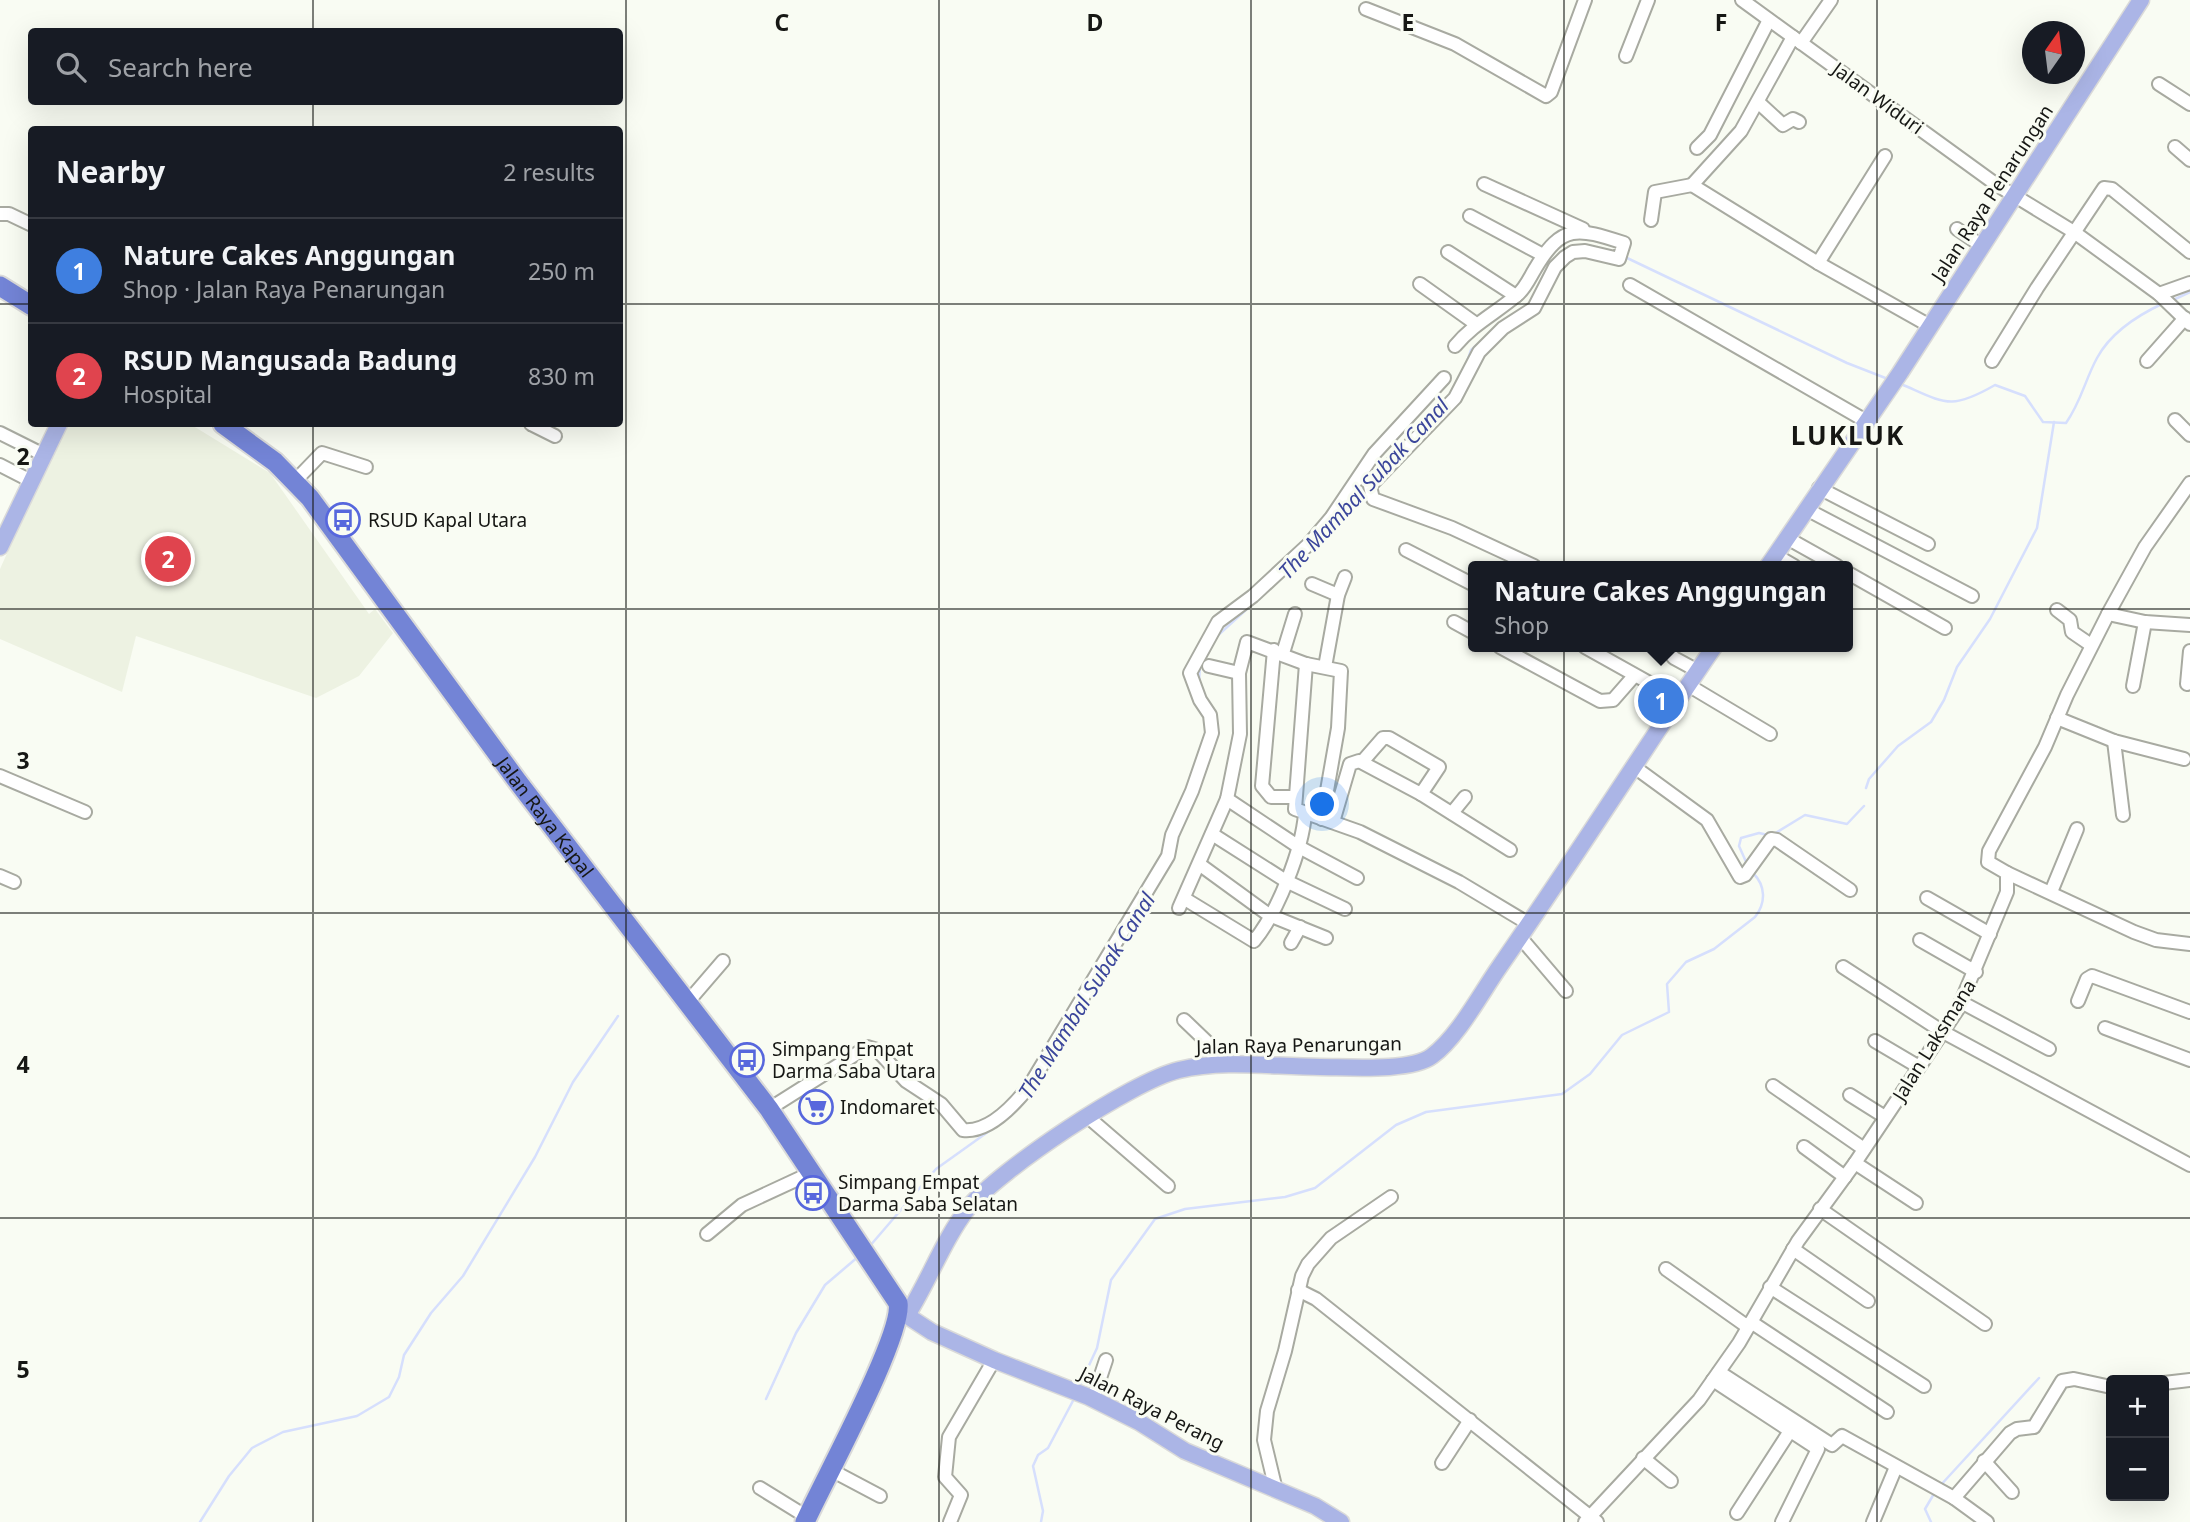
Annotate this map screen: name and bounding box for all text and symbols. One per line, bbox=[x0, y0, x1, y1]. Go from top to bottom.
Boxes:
text: C bbox=[775, 6, 790, 38]
text: D bbox=[1087, 6, 1103, 38]
text: E bbox=[1402, 6, 1414, 38]
text: F bbox=[1715, 6, 1727, 38]
north arrow bbox=[2022, 21, 2085, 84]
search box bbox=[28, 28, 623, 105]
icon: search bbox=[52, 48, 90, 86]
text: Search here bbox=[108, 49, 253, 85]
street label: Jalan Widuri bbox=[1826, 55, 1929, 140]
street label: Jalan Raya Penarungan bbox=[1924, 100, 2059, 288]
text: Nearby bbox=[56, 151, 165, 192]
text: 2 results bbox=[503, 156, 595, 188]
text: Nature Cakes Anggungan bbox=[123, 237, 455, 273]
text: 1 bbox=[72, 255, 86, 287]
text: 250 m bbox=[528, 255, 595, 287]
text: Shop · Jalan Raya Penarungan bbox=[123, 273, 445, 305]
text: RSUD Mangusada Badung bbox=[123, 342, 457, 378]
text: 2 bbox=[72, 360, 86, 392]
text: 830 m bbox=[528, 360, 595, 392]
text: Hospital bbox=[123, 378, 212, 410]
water label: The Mambal Subak Canal bbox=[1272, 391, 1455, 585]
district label: LUKLUK bbox=[1791, 417, 1905, 453]
text: 2 bbox=[16, 440, 30, 472]
bus stop icon: RSUD Kapal Utara bbox=[324, 501, 362, 539]
place label: RSUD Kapal Utara bbox=[368, 507, 527, 533]
pin: 2 bbox=[145, 533, 191, 585]
popup bbox=[1468, 561, 1853, 652]
text: Nature Cakes Anggungan bbox=[1494, 573, 1827, 609]
text: Shop bbox=[1494, 609, 1549, 641]
pin: 1 bbox=[1638, 675, 1684, 727]
text: 3 bbox=[16, 744, 30, 776]
street label: Jalan Raya Kapal bbox=[490, 750, 600, 883]
your location bbox=[1305, 787, 1339, 821]
water label: The Mambal Subak Canal bbox=[1011, 887, 1161, 1104]
street label: Jalan Laksmana bbox=[1885, 974, 1982, 1107]
street label: Jalan Raya Penarungan bbox=[1194, 1030, 1402, 1060]
place label: Simpang Empat Darma Saba Utara bbox=[772, 1036, 936, 1084]
bus stop icon: Simpang Empat Darma Saba Utara bbox=[728, 1041, 766, 1079]
text: 4 bbox=[16, 1048, 30, 1080]
supermarket icon: Indomaret bbox=[797, 1088, 835, 1126]
place label: Indomaret bbox=[840, 1094, 935, 1120]
place label: Simpang Empat Darma Saba Selatan bbox=[838, 1169, 1018, 1217]
bus stop icon: Simpang Empat Darma Saba Selatan bbox=[794, 1174, 832, 1212]
text: 5 bbox=[16, 1353, 30, 1385]
street label: Jalan Raya Perang bbox=[1073, 1359, 1229, 1456]
map controls bbox=[2106, 1375, 2169, 1501]
button: + bbox=[2106, 1375, 2169, 1438]
button: − bbox=[2106, 1438, 2169, 1501]

